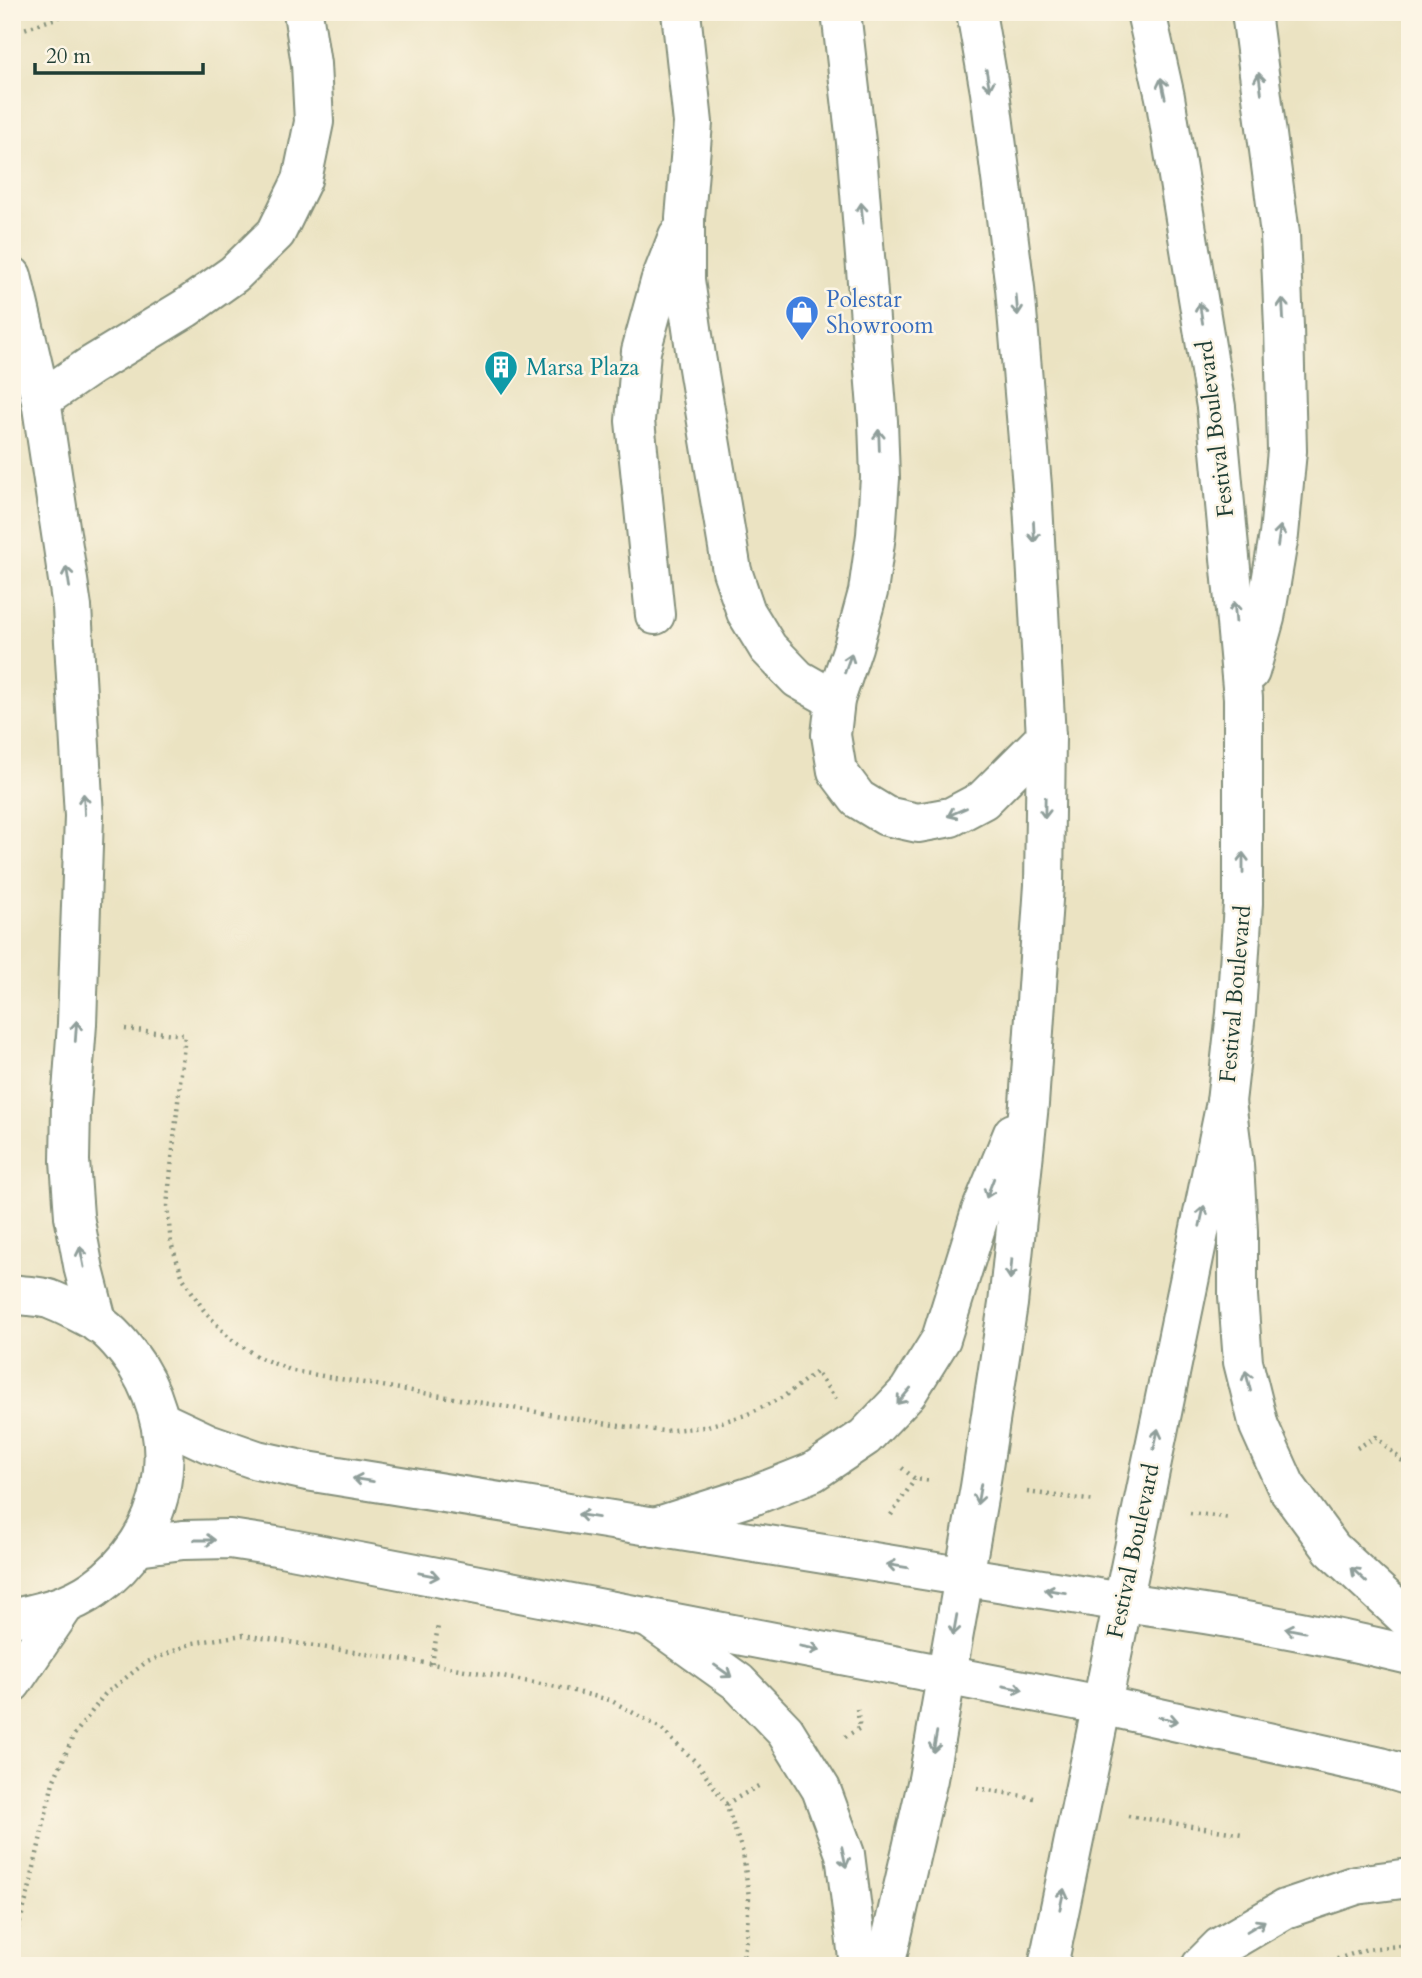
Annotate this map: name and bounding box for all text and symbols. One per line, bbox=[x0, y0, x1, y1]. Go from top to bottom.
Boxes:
scale bar bbox=[35, 32, 203, 76]
text: 20 m bbox=[46, 42, 91, 71]
one-way arrow bbox=[981, 68, 995, 90]
one-way arrow bbox=[1253, 72, 1266, 95]
one-way arrow bbox=[1156, 77, 1170, 100]
one-way arrow bbox=[855, 202, 868, 224]
place label: Polestar Showroom bbox=[826, 284, 934, 341]
shop icon: Polestar Showroom bbox=[783, 293, 821, 342]
one-way arrow bbox=[1010, 293, 1023, 316]
one-way arrow bbox=[1277, 298, 1290, 321]
one-way arrow bbox=[1194, 302, 1207, 325]
street label: Festival Boulevard bbox=[1189, 338, 1241, 519]
building icon: Marsa Plaza bbox=[482, 348, 520, 397]
place label: Marsa Plaza bbox=[526, 352, 639, 383]
one-way arrow bbox=[872, 428, 885, 451]
one-way arrow bbox=[1028, 520, 1041, 543]
one-way arrow bbox=[1272, 525, 1285, 548]
one-way arrow bbox=[61, 566, 74, 589]
one-way arrow bbox=[1228, 601, 1241, 623]
one-way arrow bbox=[843, 653, 855, 675]
one-way arrow bbox=[77, 793, 90, 816]
one-way arrow bbox=[1038, 796, 1052, 819]
one-way arrow bbox=[947, 806, 968, 820]
one-way arrow bbox=[1236, 852, 1250, 875]
street label: Festival Boulevard bbox=[1212, 903, 1258, 1084]
one-way arrow bbox=[70, 1020, 83, 1043]
one-way arrow bbox=[983, 1176, 996, 1198]
one-way arrow bbox=[1196, 1205, 1210, 1228]
one-way arrow bbox=[75, 1246, 88, 1269]
one-way arrow bbox=[1004, 1257, 1017, 1280]
one-way arrow bbox=[1241, 1370, 1254, 1393]
one-way arrow bbox=[896, 1387, 912, 1405]
one-way arrow bbox=[1149, 1428, 1163, 1451]
street label: Festival Boulevard bbox=[1099, 1460, 1167, 1641]
one-way arrow bbox=[353, 1473, 375, 1486]
one-way arrow bbox=[972, 1482, 985, 1505]
one-way arrow bbox=[577, 1509, 600, 1522]
one-way arrow bbox=[193, 1533, 216, 1547]
one-way arrow bbox=[886, 1559, 909, 1572]
one-way arrow bbox=[1351, 1566, 1368, 1583]
one-way arrow bbox=[417, 1569, 440, 1583]
one-way arrow bbox=[1044, 1584, 1067, 1597]
one-way arrow bbox=[948, 1614, 962, 1636]
one-way arrow bbox=[1284, 1623, 1307, 1637]
one-way arrow bbox=[798, 1642, 821, 1656]
one-way arrow bbox=[713, 1664, 732, 1678]
one-way arrow bbox=[1001, 1681, 1024, 1695]
one-way arrow bbox=[1156, 1713, 1179, 1727]
one-way arrow bbox=[927, 1730, 941, 1753]
one-way arrow bbox=[838, 1845, 852, 1868]
one-way arrow bbox=[1055, 1888, 1069, 1911]
one-way arrow bbox=[1245, 1919, 1265, 1933]

